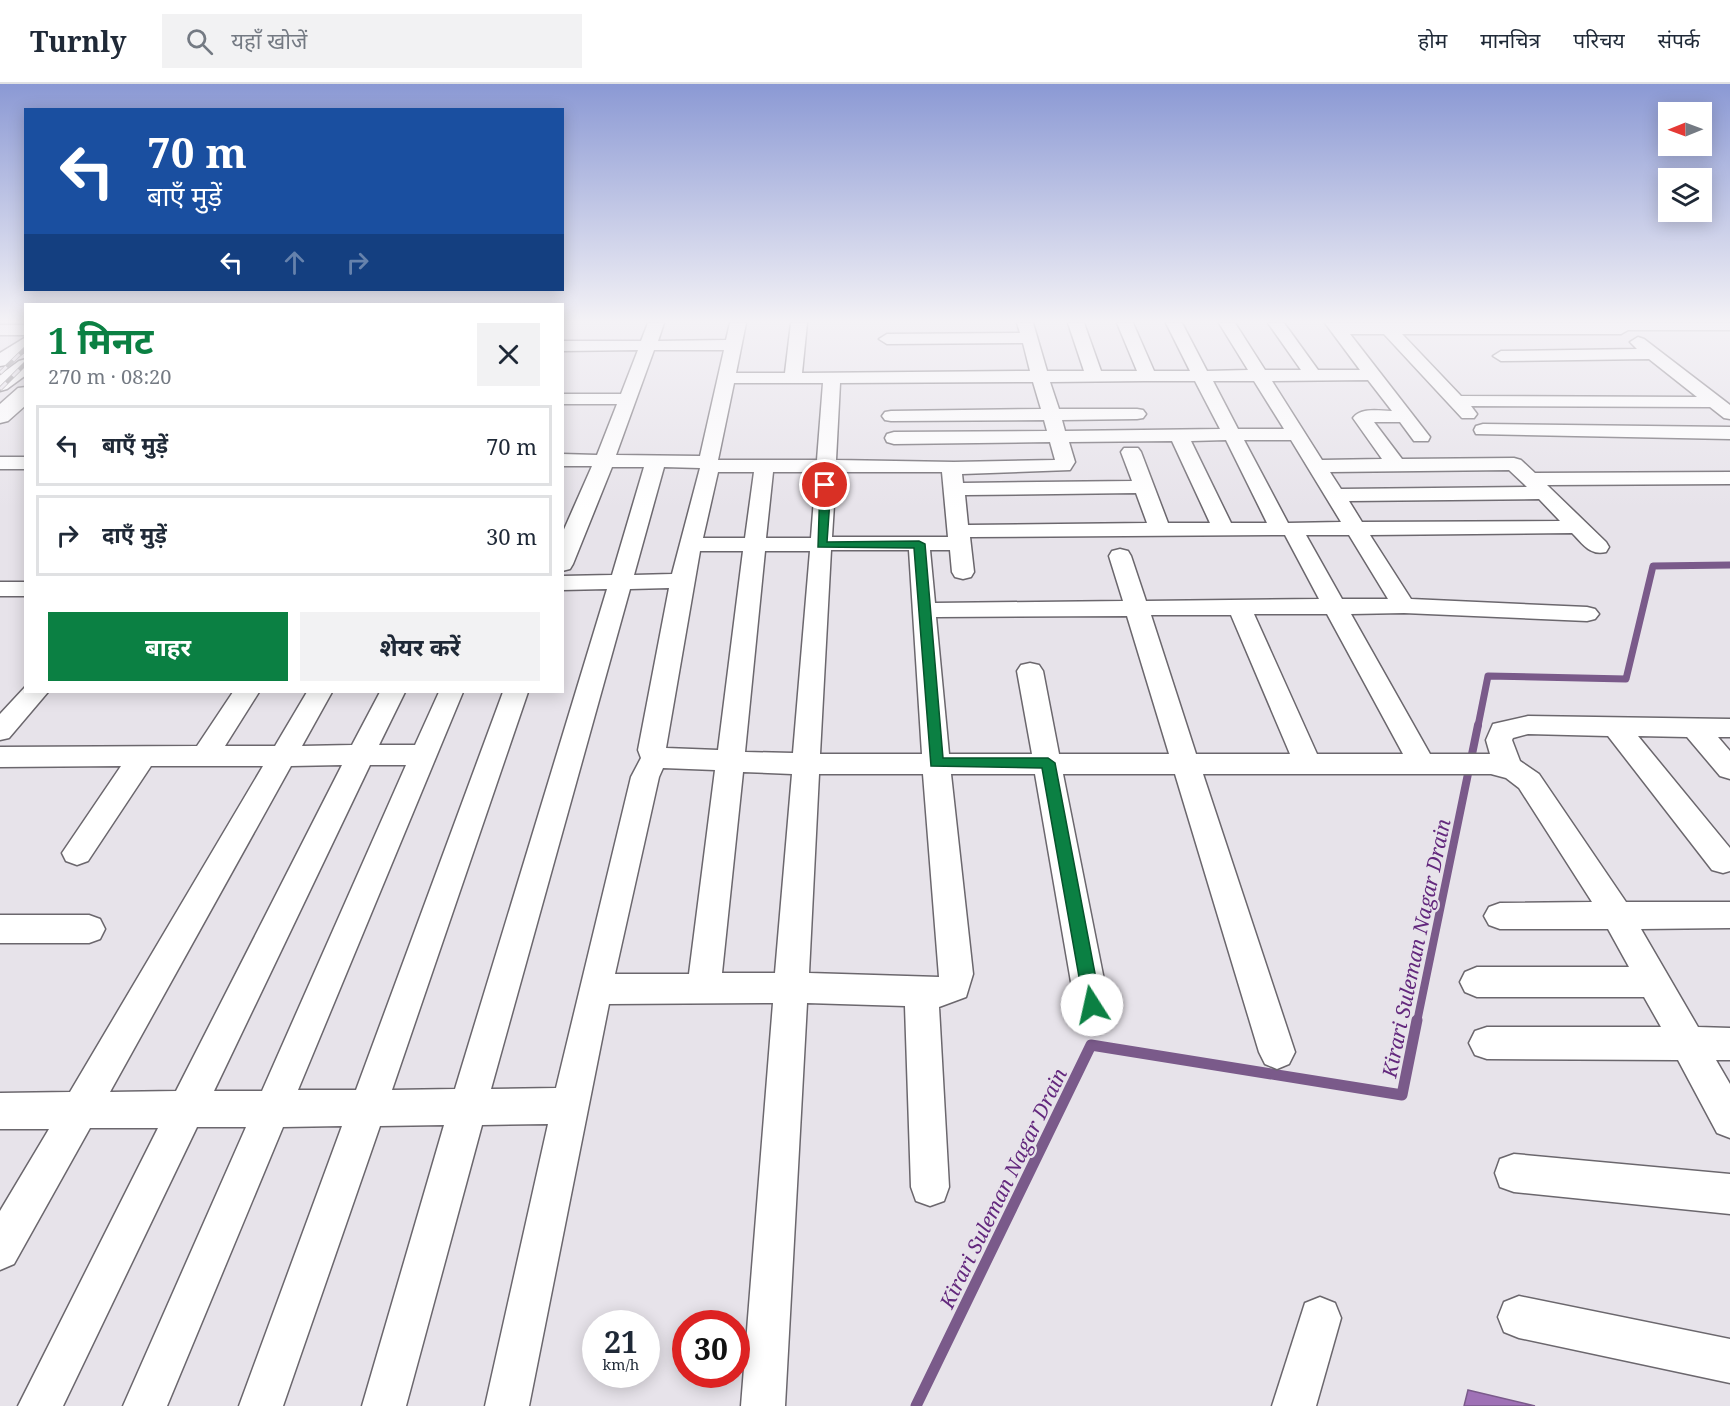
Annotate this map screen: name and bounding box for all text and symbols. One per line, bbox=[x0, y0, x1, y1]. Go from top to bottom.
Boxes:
search box bbox=[162, 14, 582, 68]
text: Turnly bbox=[30, 22, 126, 60]
icon: search bbox=[183, 25, 216, 58]
text: यहाँ खोजें bbox=[231, 25, 307, 55]
text: होम bbox=[1418, 26, 1447, 54]
text: मानचित्र bbox=[1480, 26, 1540, 54]
text: परिचय bbox=[1573, 26, 1625, 54]
text: संपर्क bbox=[1658, 26, 1700, 54]
north arrow bbox=[1658, 102, 1712, 156]
map controls bbox=[1658, 102, 1712, 222]
text: 70 m bbox=[147, 123, 247, 180]
icon: left bbox=[48, 132, 126, 210]
button: layers bbox=[1658, 168, 1712, 222]
text: बाएँ मुड़ें bbox=[147, 177, 222, 214]
icon: left bbox=[215, 246, 248, 279]
icon: ahead bbox=[278, 246, 311, 279]
icon: right bbox=[341, 246, 374, 279]
text: 1 मिनट bbox=[48, 316, 153, 365]
button: close bbox=[477, 323, 540, 386]
text: 270 m · 08:20 bbox=[48, 363, 171, 390]
icon: left bbox=[51, 429, 84, 462]
text: बाएँ मुड़ें bbox=[102, 429, 168, 459]
text: 70 m bbox=[486, 431, 537, 461]
pin bbox=[799, 459, 850, 510]
icon: arrive bbox=[808, 468, 841, 501]
icon: right bbox=[51, 519, 84, 552]
text: दाएँ मुड़ें bbox=[102, 519, 167, 549]
text: 30 m bbox=[486, 521, 537, 551]
button: बाहर bbox=[48, 612, 288, 681]
button: शेयर करें bbox=[300, 612, 540, 681]
water label: Kirari Suleman Nagar Drain bbox=[1375, 816, 1457, 1081]
position arrow bbox=[1060, 973, 1124, 1037]
water label: Kirari Suleman Nagar Drain bbox=[933, 1063, 1073, 1313]
speed limit sign: 30 bbox=[672, 1310, 750, 1388]
text: 21 bbox=[604, 1321, 638, 1362]
text: km/h bbox=[603, 1354, 639, 1374]

